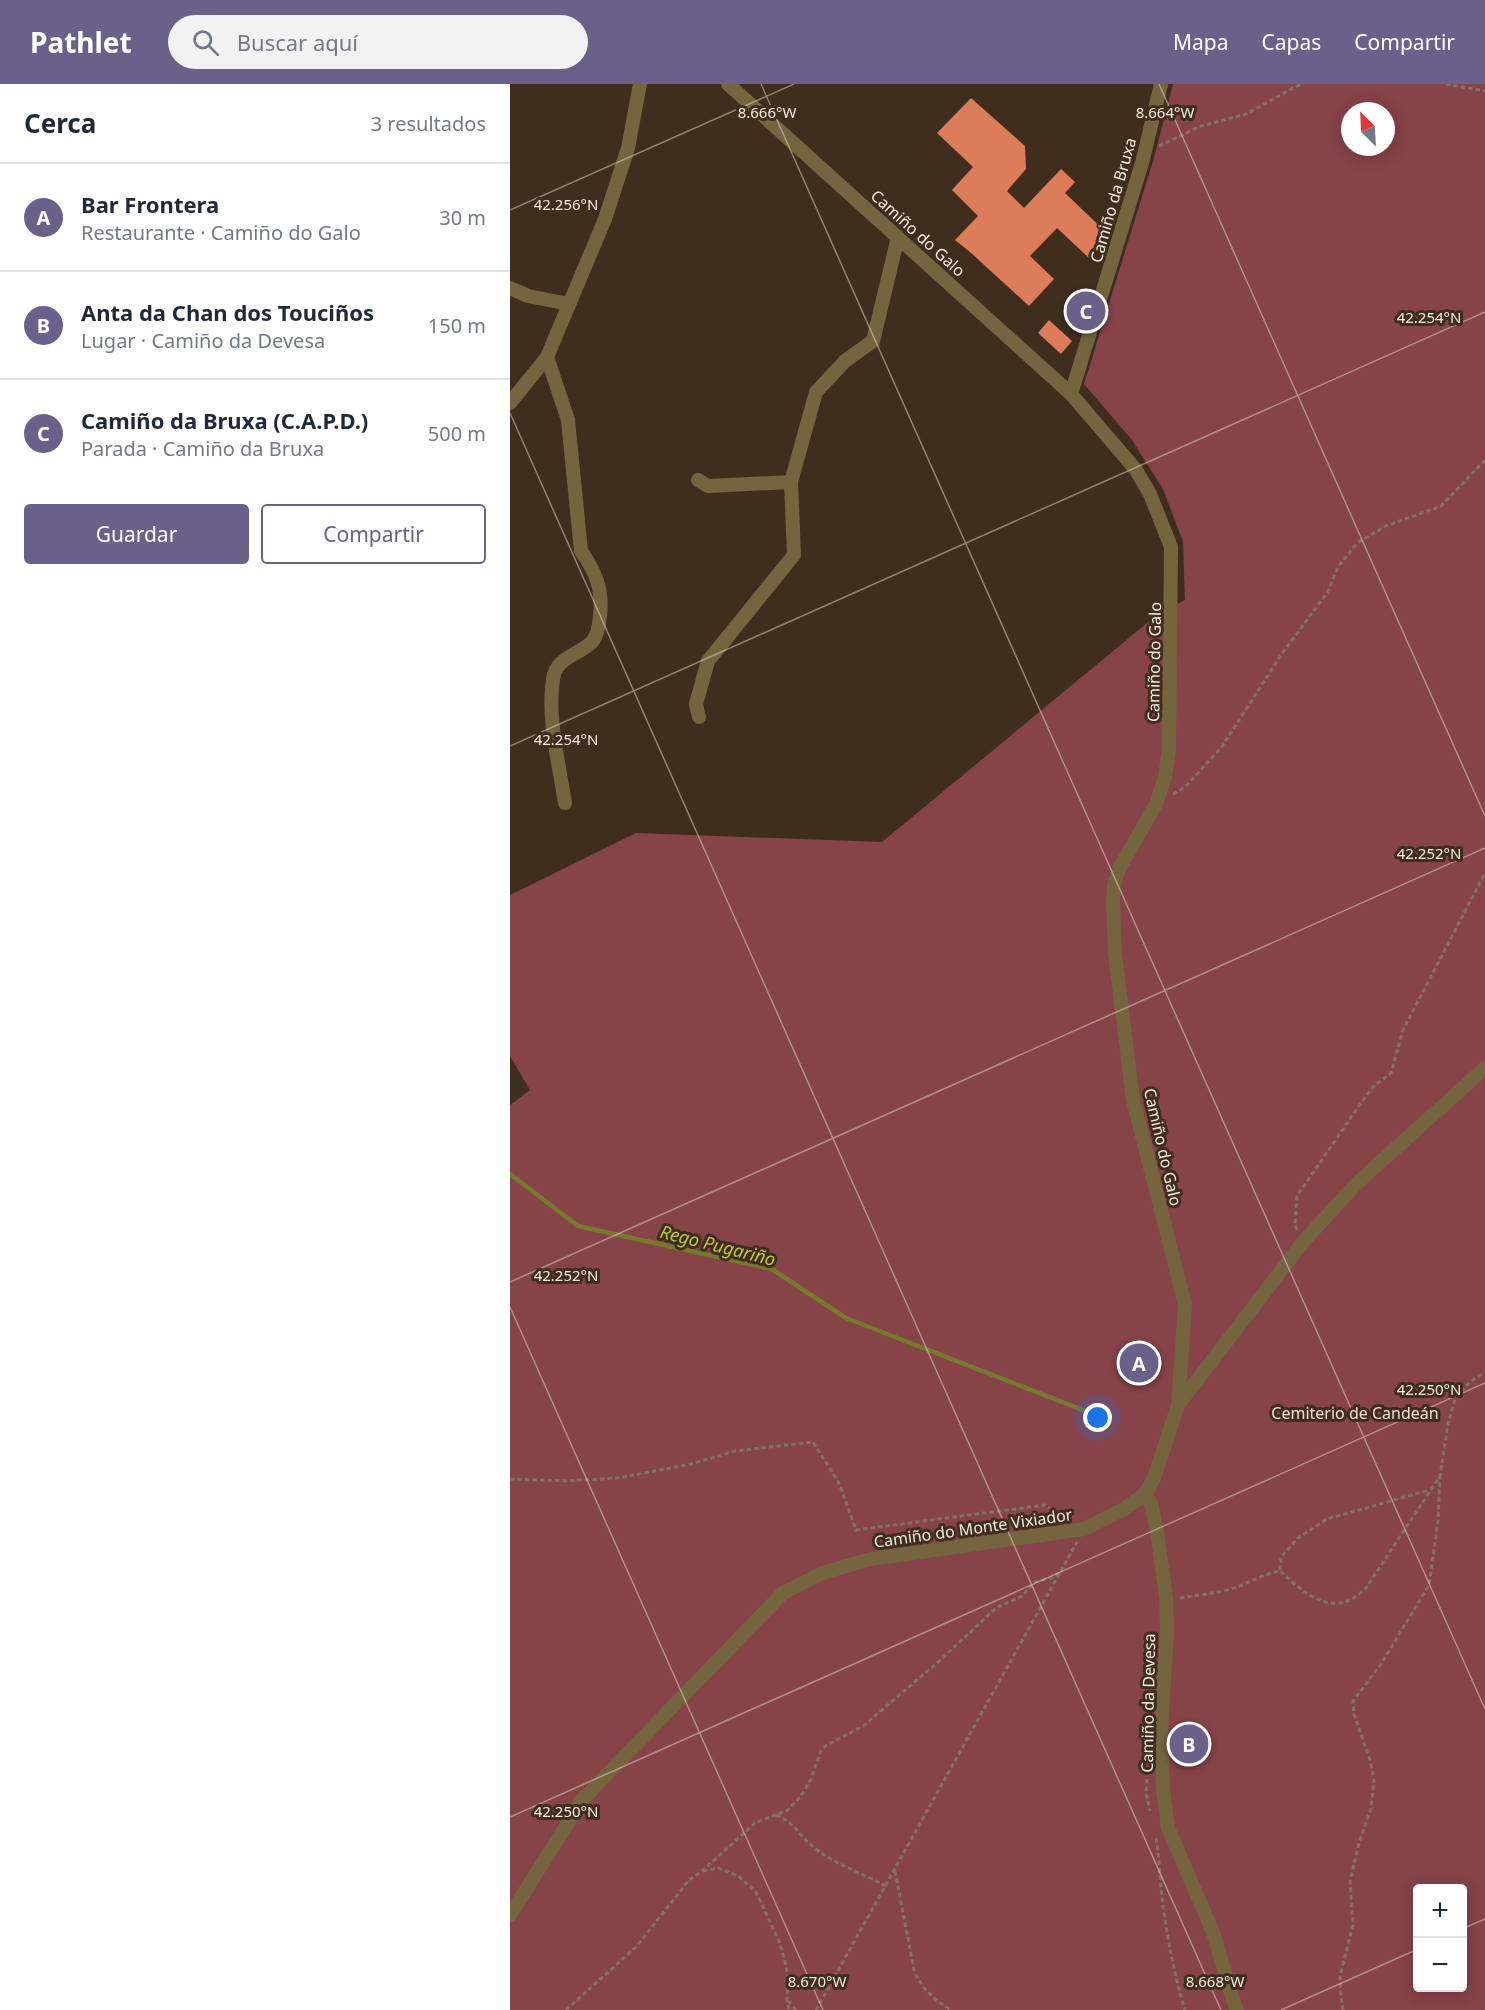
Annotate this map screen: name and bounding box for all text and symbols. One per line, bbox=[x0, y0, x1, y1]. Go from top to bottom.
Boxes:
search box bbox=[168, 15, 588, 69]
text: Pathlet bbox=[30, 23, 132, 61]
icon: search bbox=[189, 26, 222, 59]
text: Buscar aquí bbox=[237, 27, 358, 57]
text: Mapa bbox=[1173, 28, 1229, 56]
text: Capas bbox=[1262, 28, 1321, 56]
text: Compartir bbox=[1354, 28, 1455, 56]
text: 8.666°W bbox=[738, 102, 796, 122]
text: 8.664°W bbox=[1136, 102, 1194, 122]
north arrow bbox=[1341, 102, 1395, 156]
text: Cerca bbox=[24, 105, 96, 141]
text: 3 resultados bbox=[371, 110, 486, 137]
street label: Camiño da Bruxa bbox=[1085, 135, 1141, 265]
street label: Camiño do Galo bbox=[866, 185, 970, 281]
text: Bar Frontera bbox=[81, 189, 219, 219]
text: 42.256°N bbox=[534, 194, 598, 214]
text: A bbox=[37, 204, 50, 231]
text: 30 m bbox=[439, 204, 486, 231]
text: Restaurante · Camiño do Galo bbox=[81, 219, 361, 246]
pin: C bbox=[1066, 288, 1106, 334]
text: Anta da Chan dos Touciños bbox=[81, 297, 374, 327]
text: 42.254°N bbox=[1397, 307, 1461, 327]
text: B bbox=[37, 312, 50, 339]
text: 150 m bbox=[428, 312, 486, 339]
text: Lugar · Camiño da Devesa bbox=[81, 327, 325, 354]
text: Camiño da Bruxa (C.A.P.D.) bbox=[81, 405, 368, 435]
text: C bbox=[37, 420, 50, 447]
text: 500 m bbox=[428, 420, 486, 447]
text: Parada · Camiño da Bruxa bbox=[81, 435, 324, 462]
button: Guardar bbox=[24, 504, 249, 564]
button: Compartir bbox=[261, 504, 486, 564]
street label: Camiño do Galo bbox=[1142, 602, 1166, 722]
text: 42.254°N bbox=[534, 729, 598, 749]
text: 42.252°N bbox=[1397, 843, 1461, 863]
street label: Camiño do Galo bbox=[1139, 1086, 1187, 1208]
water label: Rego Pugariño bbox=[658, 1219, 778, 1271]
text: 42.252°N bbox=[534, 1265, 598, 1285]
pin: A bbox=[1120, 1340, 1158, 1386]
text: 42.250°N bbox=[1397, 1379, 1461, 1399]
park label: Cemiterio de Candeán bbox=[1271, 1402, 1439, 1424]
your location bbox=[1083, 1403, 1112, 1432]
street label: Camiño do Monte Vixiador bbox=[872, 1503, 1074, 1553]
street label: Camiño da Devesa bbox=[1136, 1633, 1160, 1773]
pin: B bbox=[1170, 1722, 1208, 1766]
text: 42.250°N bbox=[534, 1801, 598, 1821]
map controls bbox=[1413, 1884, 1467, 1992]
button: + bbox=[1413, 1884, 1467, 1938]
button: − bbox=[1413, 1938, 1467, 1992]
text: 8.670°W bbox=[788, 1971, 846, 1991]
text: 8.668°W bbox=[1186, 1971, 1244, 1991]

